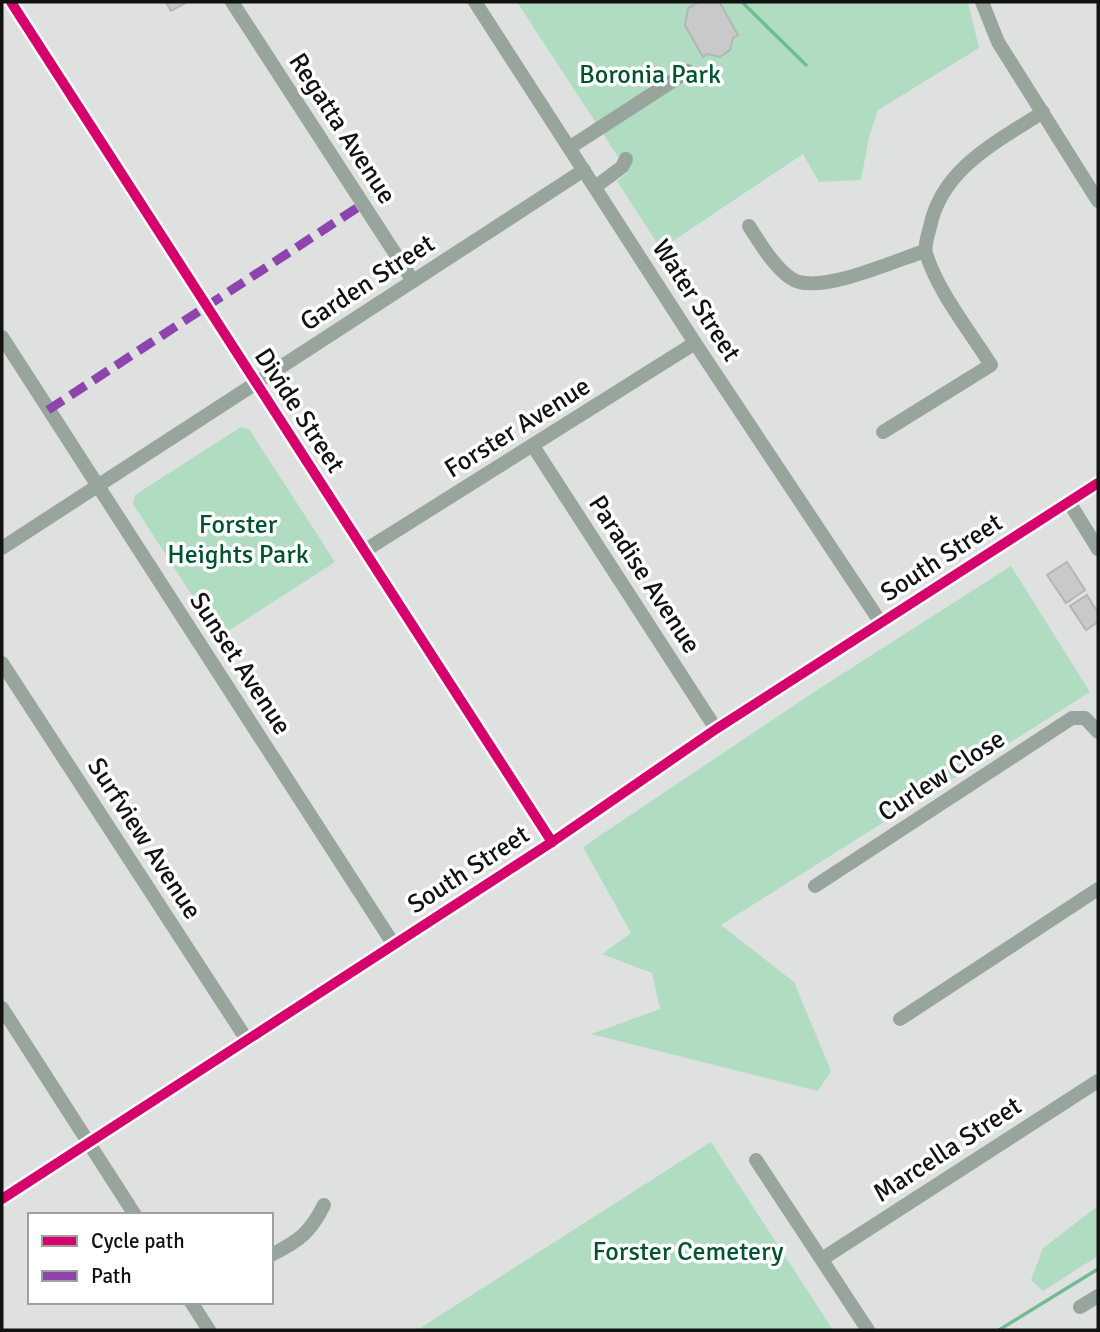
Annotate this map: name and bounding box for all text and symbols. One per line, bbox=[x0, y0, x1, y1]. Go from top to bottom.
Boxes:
street label: Regatta Avenue bbox=[282, 47, 403, 210]
park label: Boronia Park bbox=[579, 59, 721, 91]
street label: Garden Street bbox=[294, 228, 441, 338]
street label: Water Street bbox=[645, 234, 747, 368]
street label: Divide Street bbox=[247, 342, 351, 479]
street label: Forster Avenue bbox=[439, 370, 596, 485]
street label: Paradise Avenue bbox=[581, 490, 707, 660]
street label: South Street bbox=[875, 507, 1009, 609]
park label: Forster Heights Park bbox=[167, 509, 309, 571]
street label: Sunset Avenue bbox=[182, 586, 298, 741]
street label: Curlew Close bbox=[872, 723, 1011, 829]
street label: Surfview Avenue bbox=[80, 752, 208, 925]
street label: South Street bbox=[402, 819, 536, 921]
street label: Marcella Street bbox=[868, 1090, 1028, 1210]
legend bbox=[28, 1213, 273, 1304]
text: Cycle path bbox=[91, 1228, 185, 1254]
park label: Forster Cemetery bbox=[593, 1236, 783, 1268]
text: Path bbox=[91, 1263, 132, 1289]

